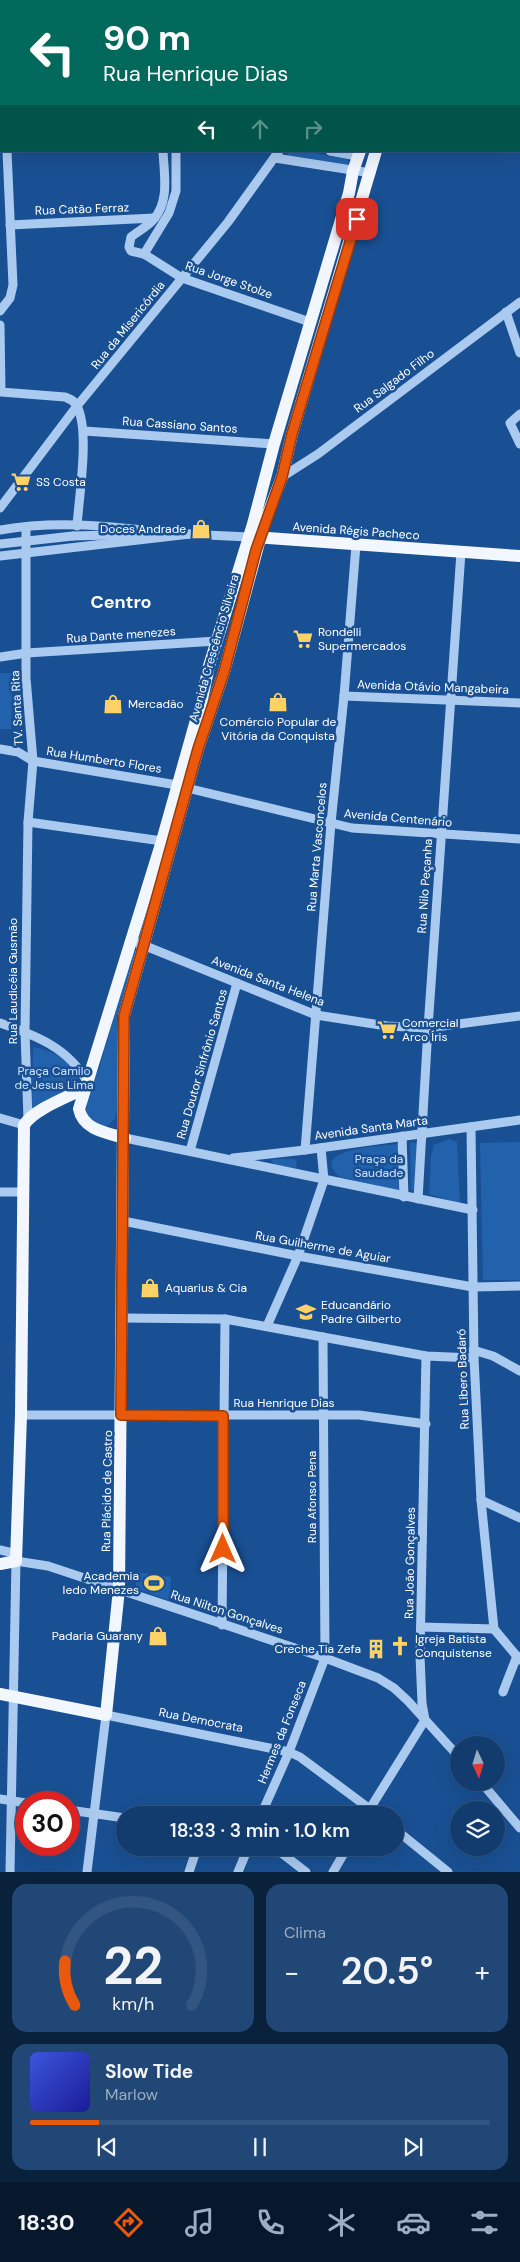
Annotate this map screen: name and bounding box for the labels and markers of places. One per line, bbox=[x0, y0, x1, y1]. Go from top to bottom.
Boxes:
pin bbox=[336, 198, 378, 240]
supermarket icon: SS Costa bbox=[10, 471, 32, 493]
place label: SS Costa bbox=[36, 474, 86, 490]
shop icon: Doces Andrade bbox=[190, 518, 212, 540]
place label: Doces Andrade bbox=[100, 521, 186, 537]
place label: Rondelli Supermercados bbox=[318, 624, 406, 654]
supermarket icon: Rondelli Supermercados bbox=[292, 628, 314, 650]
shop icon: Comércio Popular de Vitória da Conquista bbox=[267, 691, 289, 713]
shop icon: Mercadão bbox=[102, 693, 124, 715]
place label: Mercadão bbox=[128, 696, 184, 712]
place label: Comércio Popular de Vitória da Conquista bbox=[220, 714, 337, 744]
place label: Comercial Arco Íris bbox=[402, 1015, 458, 1045]
supermarket icon: Comercial Arco Íris bbox=[376, 1019, 398, 1041]
shop icon: Aquarius & Cia bbox=[139, 1277, 161, 1299]
place label: Aquarius & Cia bbox=[165, 1280, 247, 1296]
place label: Educandário Padre Gilberto bbox=[321, 1297, 401, 1327]
school or university icon: Educandário Padre Gilberto bbox=[295, 1301, 317, 1323]
place label: Academia Iedo Menezes bbox=[63, 1568, 139, 1598]
sports icon: Academia Iedo Menezes bbox=[143, 1572, 165, 1594]
shop icon: Padaria Guarany bbox=[147, 1625, 169, 1647]
place label: Padaria Guarany bbox=[52, 1628, 143, 1644]
place label: Igreja Batista Conquistense bbox=[415, 1631, 492, 1661]
church icon: Igreja Batista Conquistense bbox=[389, 1635, 411, 1657]
building icon: Creche Tia Zefa bbox=[365, 1638, 387, 1660]
place label: Creche Tia Zefa bbox=[275, 1641, 361, 1657]

